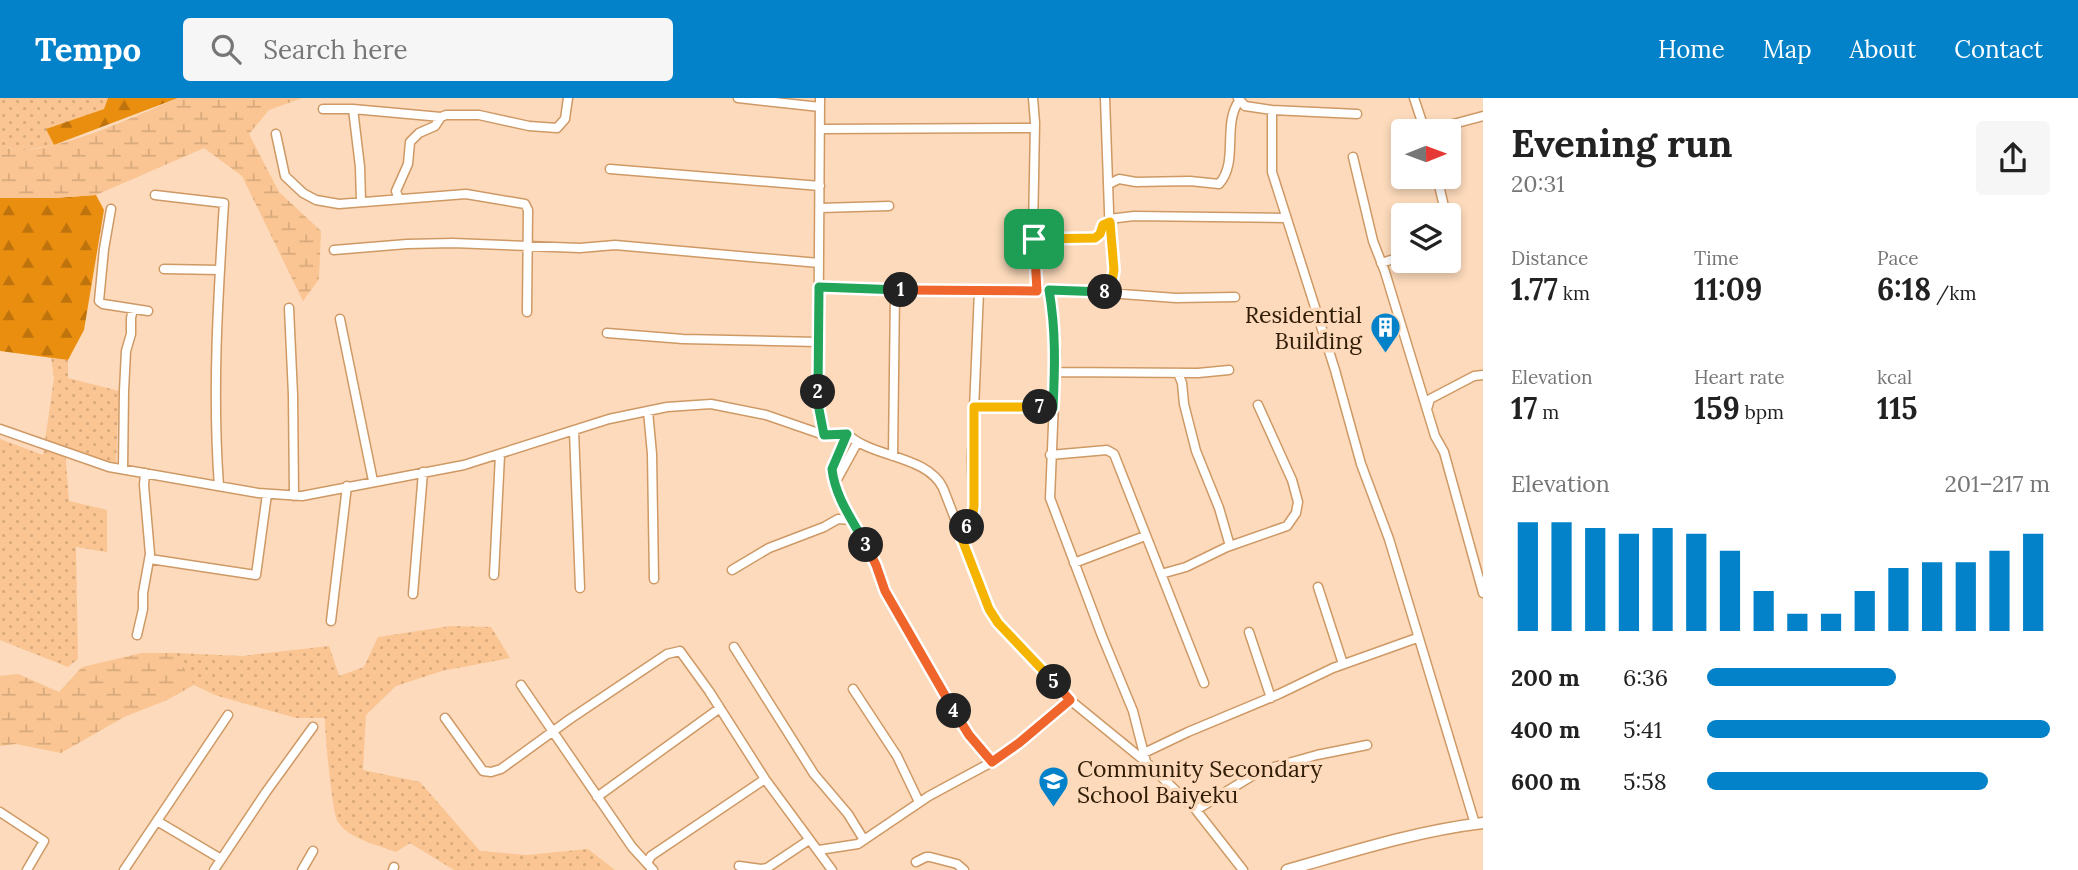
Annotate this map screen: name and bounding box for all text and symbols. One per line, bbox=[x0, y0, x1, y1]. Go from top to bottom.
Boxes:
search box bbox=[183, 18, 673, 81]
text: Tempo bbox=[35, 28, 141, 70]
icon: search bbox=[207, 30, 245, 68]
text: Search here bbox=[263, 33, 408, 66]
text: Home bbox=[1658, 34, 1725, 65]
text: Map bbox=[1763, 34, 1812, 65]
text: About bbox=[1850, 34, 1916, 65]
text: Contact bbox=[1954, 34, 2043, 65]
north arrow bbox=[1391, 119, 1461, 189]
map controls bbox=[1391, 119, 1461, 273]
text: Evening run bbox=[1511, 119, 1733, 167]
button: share bbox=[1976, 121, 2050, 195]
text: 20:31 bbox=[1511, 169, 1565, 198]
button: layers bbox=[1391, 203, 1461, 273]
pin bbox=[1004, 209, 1064, 269]
icon: arrive bbox=[1015, 220, 1053, 258]
text: Distance bbox=[1511, 246, 1588, 270]
text: Time bbox=[1694, 246, 1739, 270]
text: Pace bbox=[1877, 246, 1919, 270]
text: 1.77 bbox=[1511, 270, 1558, 308]
text: 11:09 bbox=[1694, 270, 1762, 308]
text: 6:18 bbox=[1877, 270, 1931, 308]
pin: 1 bbox=[884, 272, 918, 308]
pin: 8 bbox=[1088, 274, 1122, 310]
text: 1 bbox=[897, 277, 904, 301]
text: 8 bbox=[1099, 279, 1110, 303]
text: km bbox=[1558, 281, 1590, 305]
text: /km bbox=[1931, 281, 1976, 305]
place label: Residential Building bbox=[1245, 300, 1363, 355]
building icon: Residential Building bbox=[1368, 310, 1402, 354]
text: Elevation bbox=[1511, 365, 1593, 389]
text: Heart rate bbox=[1694, 365, 1785, 389]
text: kcal bbox=[1877, 365, 1912, 389]
pin: 2 bbox=[800, 374, 836, 410]
text: 2 bbox=[812, 379, 823, 403]
text: 17 bbox=[1511, 389, 1537, 427]
text: 159 bbox=[1694, 389, 1740, 427]
text: 115 bbox=[1877, 389, 1918, 427]
pin: 7 bbox=[1023, 390, 1058, 424]
text: 7 bbox=[1035, 394, 1044, 418]
text: m bbox=[1537, 400, 1559, 424]
text: bpm bbox=[1740, 400, 1784, 424]
text: Elevation bbox=[1511, 469, 1610, 498]
text: 201–217 m bbox=[1944, 469, 2050, 498]
pin: 6 bbox=[950, 510, 984, 544]
text: 6 bbox=[961, 514, 972, 538]
pin: 3 bbox=[848, 528, 884, 562]
text: 3 bbox=[860, 532, 871, 556]
text: 200 m bbox=[1511, 663, 1580, 692]
text: 6:36 bbox=[1623, 663, 1668, 692]
pin: 5 bbox=[1036, 664, 1072, 700]
text: 5 bbox=[1048, 669, 1059, 693]
pin: 4 bbox=[936, 694, 972, 728]
text: 4 bbox=[948, 698, 959, 722]
text: 400 m bbox=[1511, 715, 1580, 744]
text: 5:41 bbox=[1623, 715, 1662, 744]
place label: Community Secondary School Baiyeku bbox=[1077, 754, 1323, 809]
school or university icon: Community Secondary School Baiyeku bbox=[1037, 764, 1071, 808]
text: 600 m bbox=[1511, 767, 1581, 796]
text: 5:58 bbox=[1623, 767, 1667, 796]

